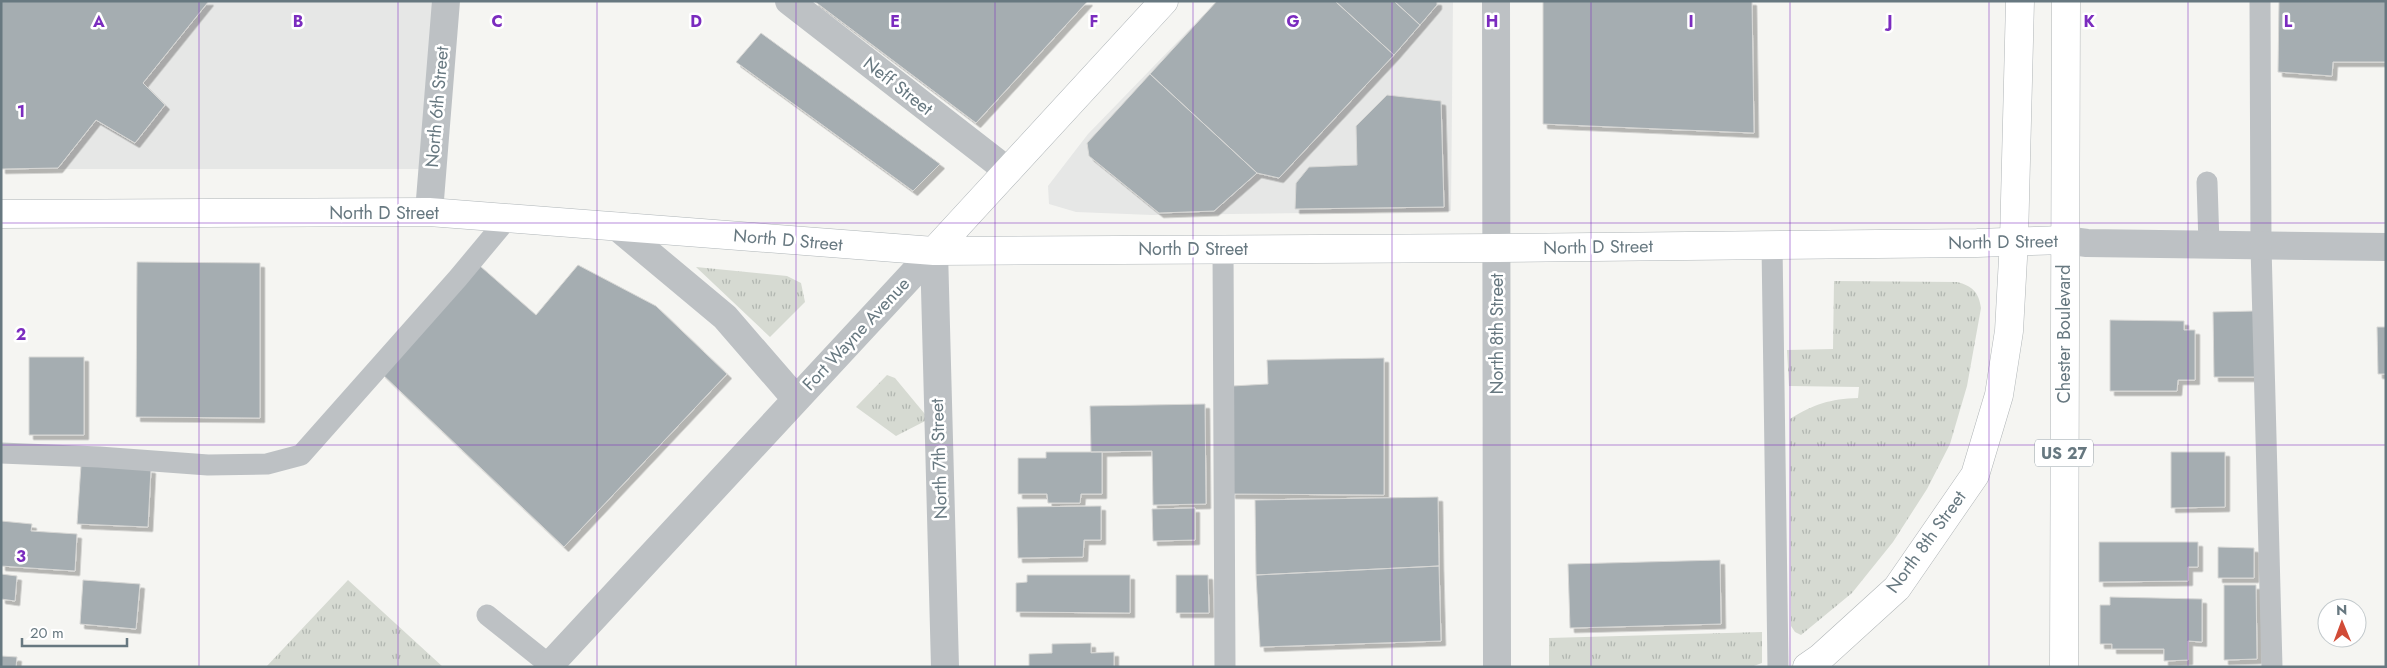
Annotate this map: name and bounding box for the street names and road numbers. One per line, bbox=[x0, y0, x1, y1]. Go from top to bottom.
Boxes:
street label: North 6th Street bbox=[419, 45, 455, 169]
street label: Neff Street bbox=[858, 51, 939, 122]
street label: North D Street bbox=[329, 200, 440, 226]
street label: North D Street bbox=[732, 222, 844, 258]
street label: North D Street bbox=[1948, 228, 2059, 256]
street label: North D Street bbox=[1543, 233, 1654, 261]
street label: North D Street bbox=[1138, 236, 1249, 262]
street label: Chester Boulevard bbox=[2051, 265, 2077, 403]
street label: Fort Wayne Avenue bbox=[796, 271, 916, 397]
street label: North 8th Street bbox=[1484, 273, 1510, 395]
street label: North 7th Street bbox=[924, 398, 954, 520]
road number: US 27 bbox=[2035, 439, 2093, 466]
street label: North 8th Street bbox=[1880, 485, 1972, 599]

